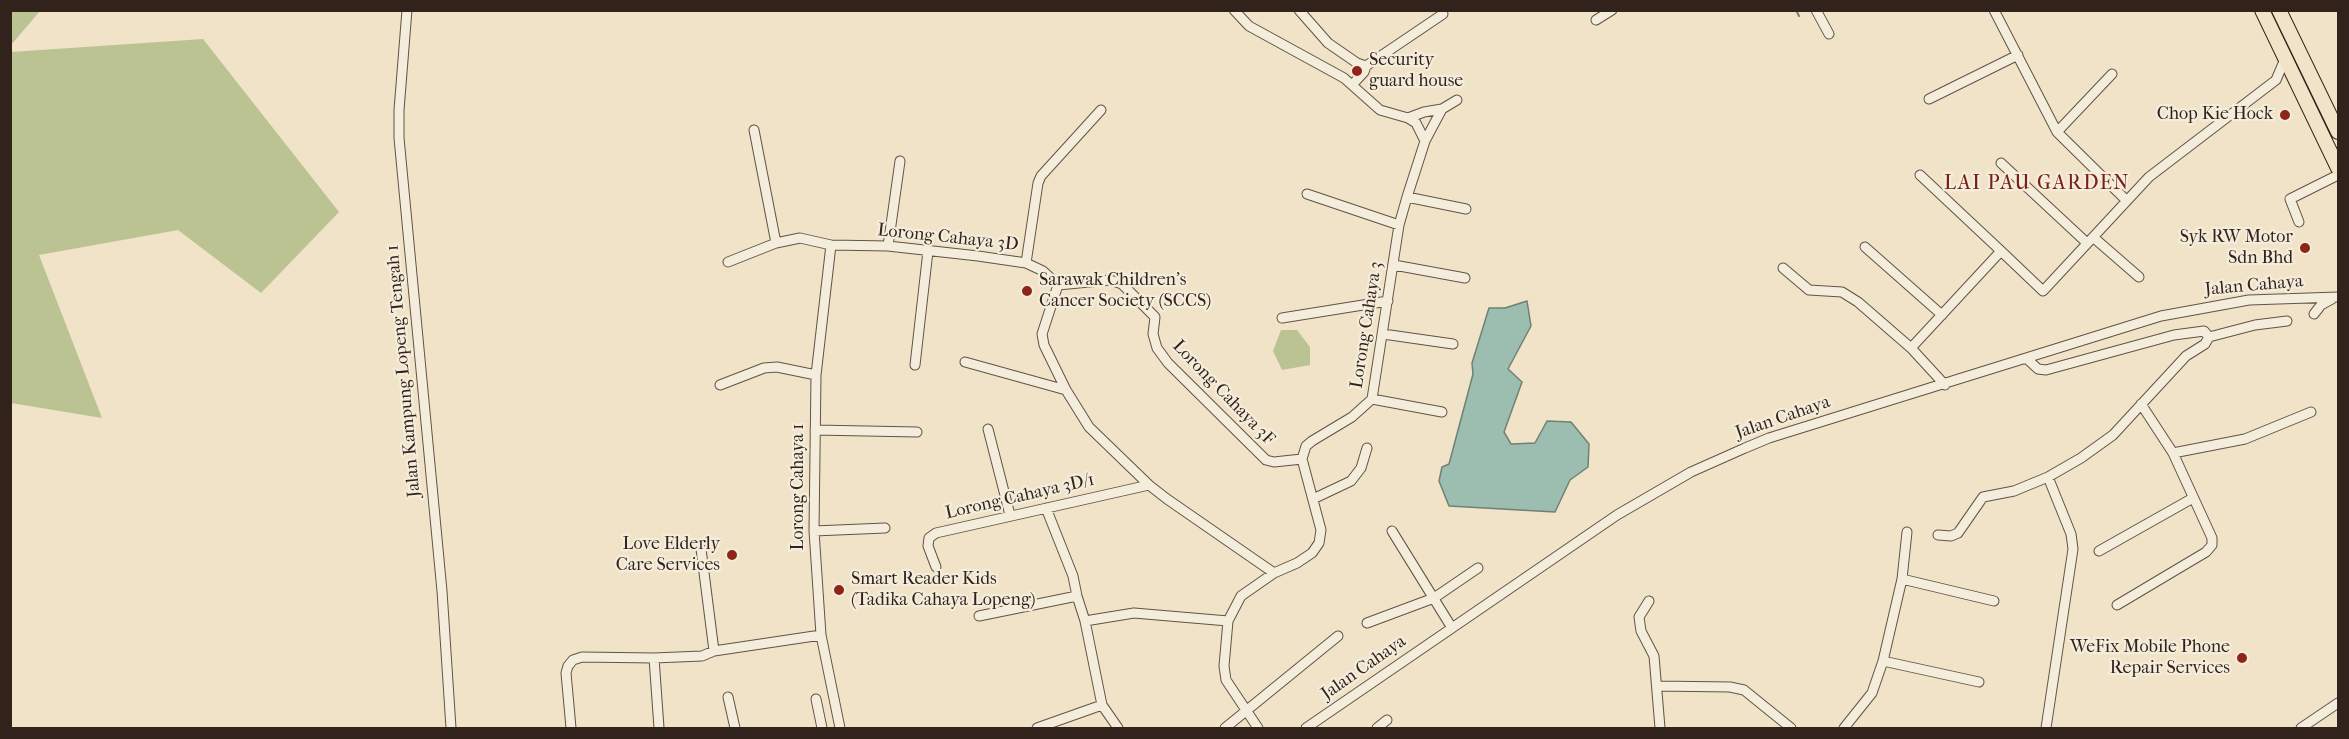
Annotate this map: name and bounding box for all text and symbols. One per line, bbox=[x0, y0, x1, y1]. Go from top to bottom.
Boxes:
place label: Security guard house bbox=[1369, 50, 1463, 92]
marker: Security guard house bbox=[1350, 64, 1364, 78]
place label: Chop Kie Hock bbox=[2157, 104, 2273, 126]
marker: Chop Kie Hock bbox=[2278, 108, 2292, 122]
district label: LAI PAU GARDEN bbox=[1944, 172, 2130, 196]
street label: Lorong Cahaya 3D bbox=[876, 220, 1020, 256]
place label: Syk RW Motor Sdn Bhd bbox=[2180, 227, 2293, 270]
marker: Syk RW Motor Sdn Bhd bbox=[2298, 241, 2312, 255]
street label: Jalan Kampung Lopeng Tengah 1 bbox=[382, 244, 426, 498]
street label: Lorong Cahaya 3 bbox=[1346, 260, 1388, 390]
place label: Sarawak Children's Cancer Society (SCCS) bbox=[1039, 270, 1211, 312]
street label: Jalan Cahaya bbox=[2204, 271, 2304, 301]
marker: Sarawak Children's Cancer Society (SCCS) bbox=[1020, 284, 1034, 298]
street label: Lorong Cahaya 3F bbox=[1167, 336, 1279, 450]
street label: Jalan Cahaya bbox=[1733, 392, 1833, 444]
street label: Lorong Cahaya 1 bbox=[788, 424, 810, 550]
street label: Lorong Cahaya 3D/1 bbox=[943, 469, 1097, 525]
place label: Love Elderly Care Services bbox=[616, 534, 720, 576]
marker: Love Elderly Care Services bbox=[725, 548, 739, 562]
place label: Smart Reader Kids (Tadika Cahaya Lopeng) bbox=[851, 569, 1036, 612]
marker: Smart Reader Kids (Tadika Cahaya Lopeng) bbox=[832, 583, 846, 597]
street label: Jalan Cahaya bbox=[1317, 631, 1411, 705]
place label: WeFix Mobile Phone Repair Services bbox=[2070, 637, 2230, 680]
marker: WeFix Mobile Phone Repair Services bbox=[2235, 651, 2249, 665]

